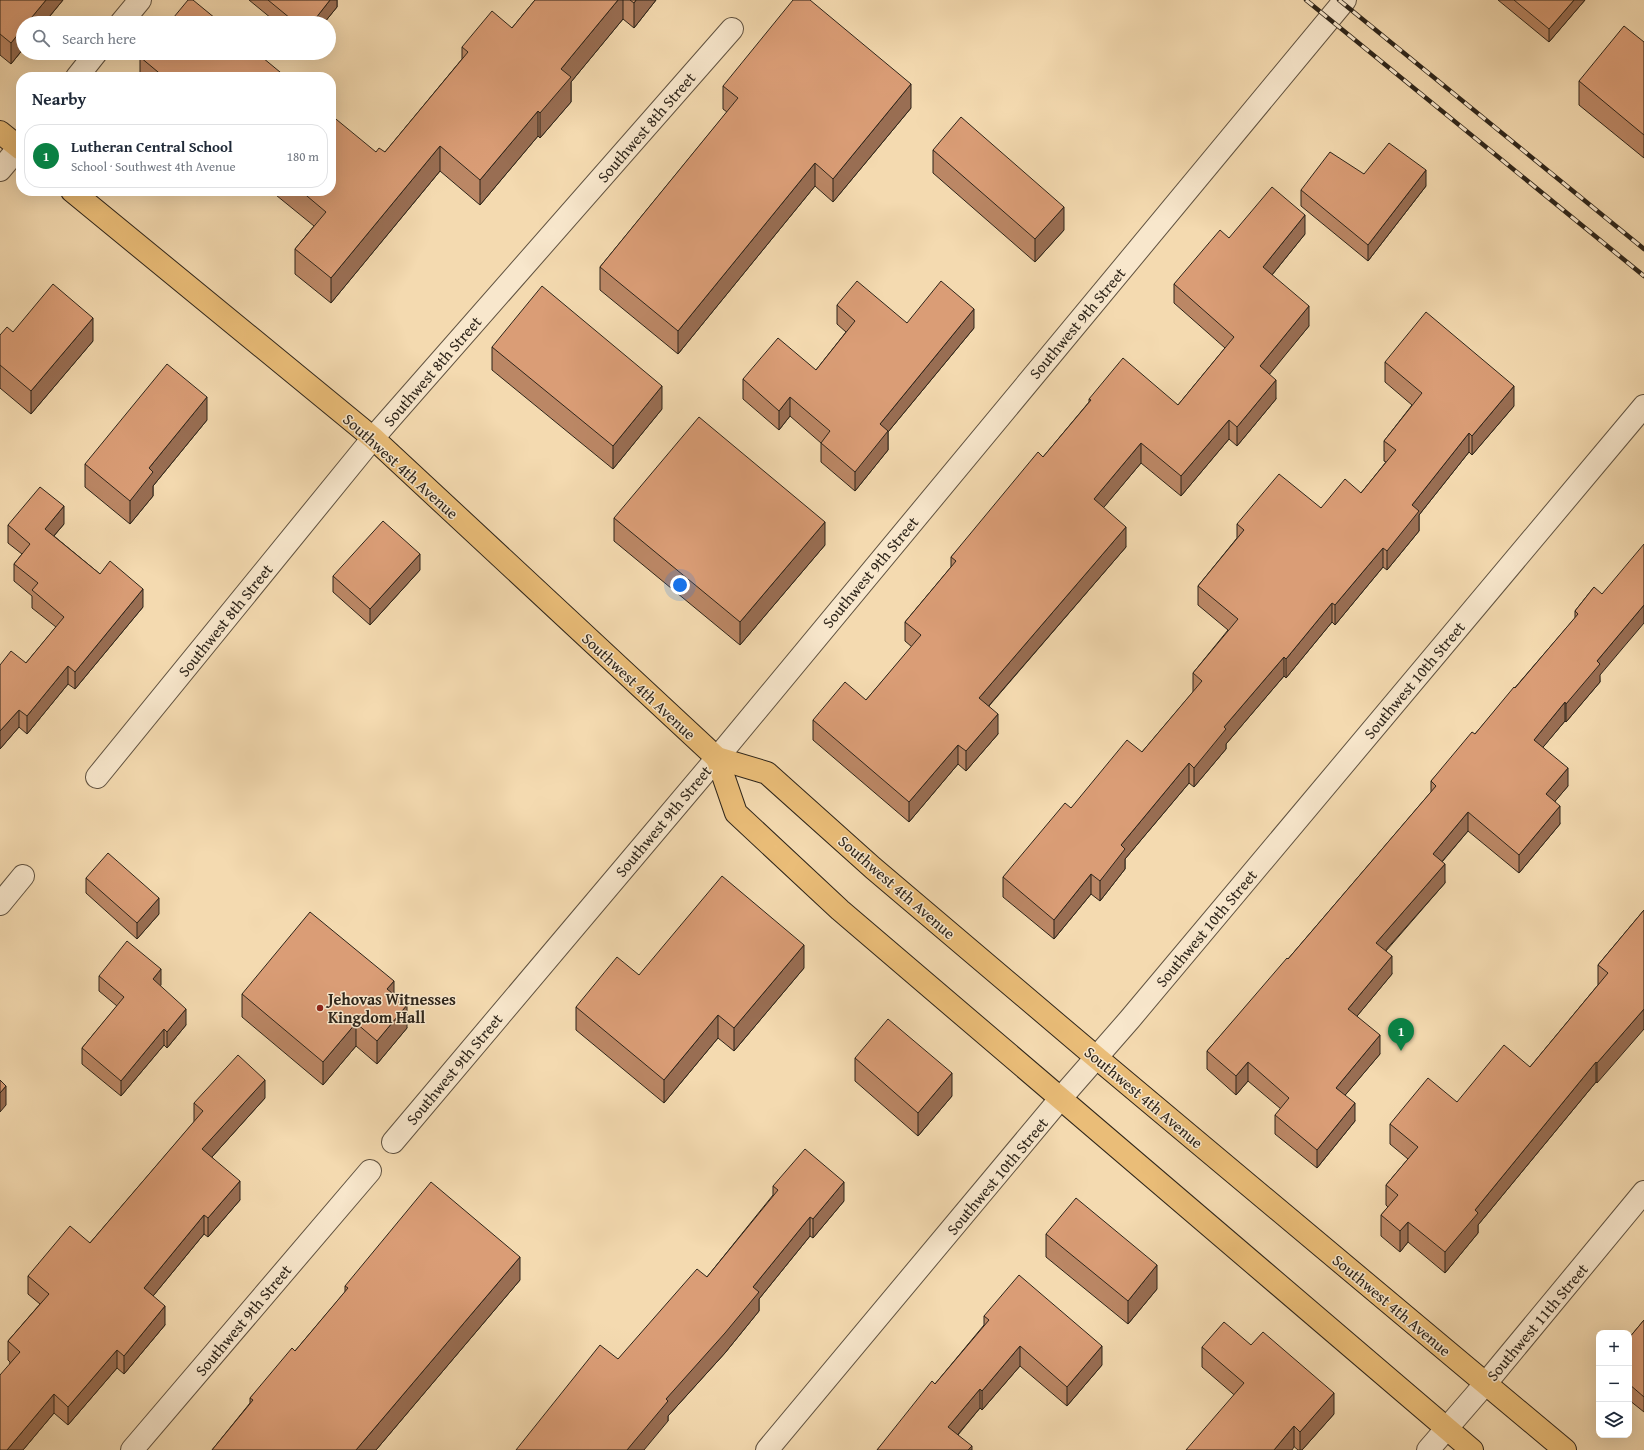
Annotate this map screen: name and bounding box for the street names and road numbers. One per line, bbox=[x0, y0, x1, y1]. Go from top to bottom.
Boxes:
street label: Southwest 8th Street bbox=[591, 66, 701, 188]
street label: Southwest 9th Street bbox=[1023, 262, 1131, 384]
street label: Southwest 8th Street bbox=[377, 310, 487, 432]
street label: Southwest 4th Avenue bbox=[338, 407, 464, 525]
street label: Southwest 9th Street bbox=[816, 511, 924, 633]
street label: Southwest 8th Street bbox=[172, 558, 278, 682]
street label: Southwest 10th Street bbox=[1357, 616, 1471, 744]
street label: Southwest 4th Avenue bbox=[577, 627, 701, 745]
street label: Southwest 9th Street bbox=[609, 760, 717, 882]
street label: Southwest 4th Avenue bbox=[833, 829, 961, 945]
street label: Southwest 10th Street bbox=[1149, 864, 1263, 992]
street label: Southwest 9th Street bbox=[400, 1008, 508, 1130]
street label: Southwest 4th Avenue bbox=[1079, 1040, 1209, 1154]
street label: Southwest 10th Street bbox=[940, 1112, 1054, 1240]
street label: Southwest 4th Avenue bbox=[1327, 1248, 1457, 1362]
street label: Southwest 11th Street bbox=[1480, 1258, 1594, 1386]
street label: Southwest 9th Street bbox=[189, 1259, 297, 1381]

